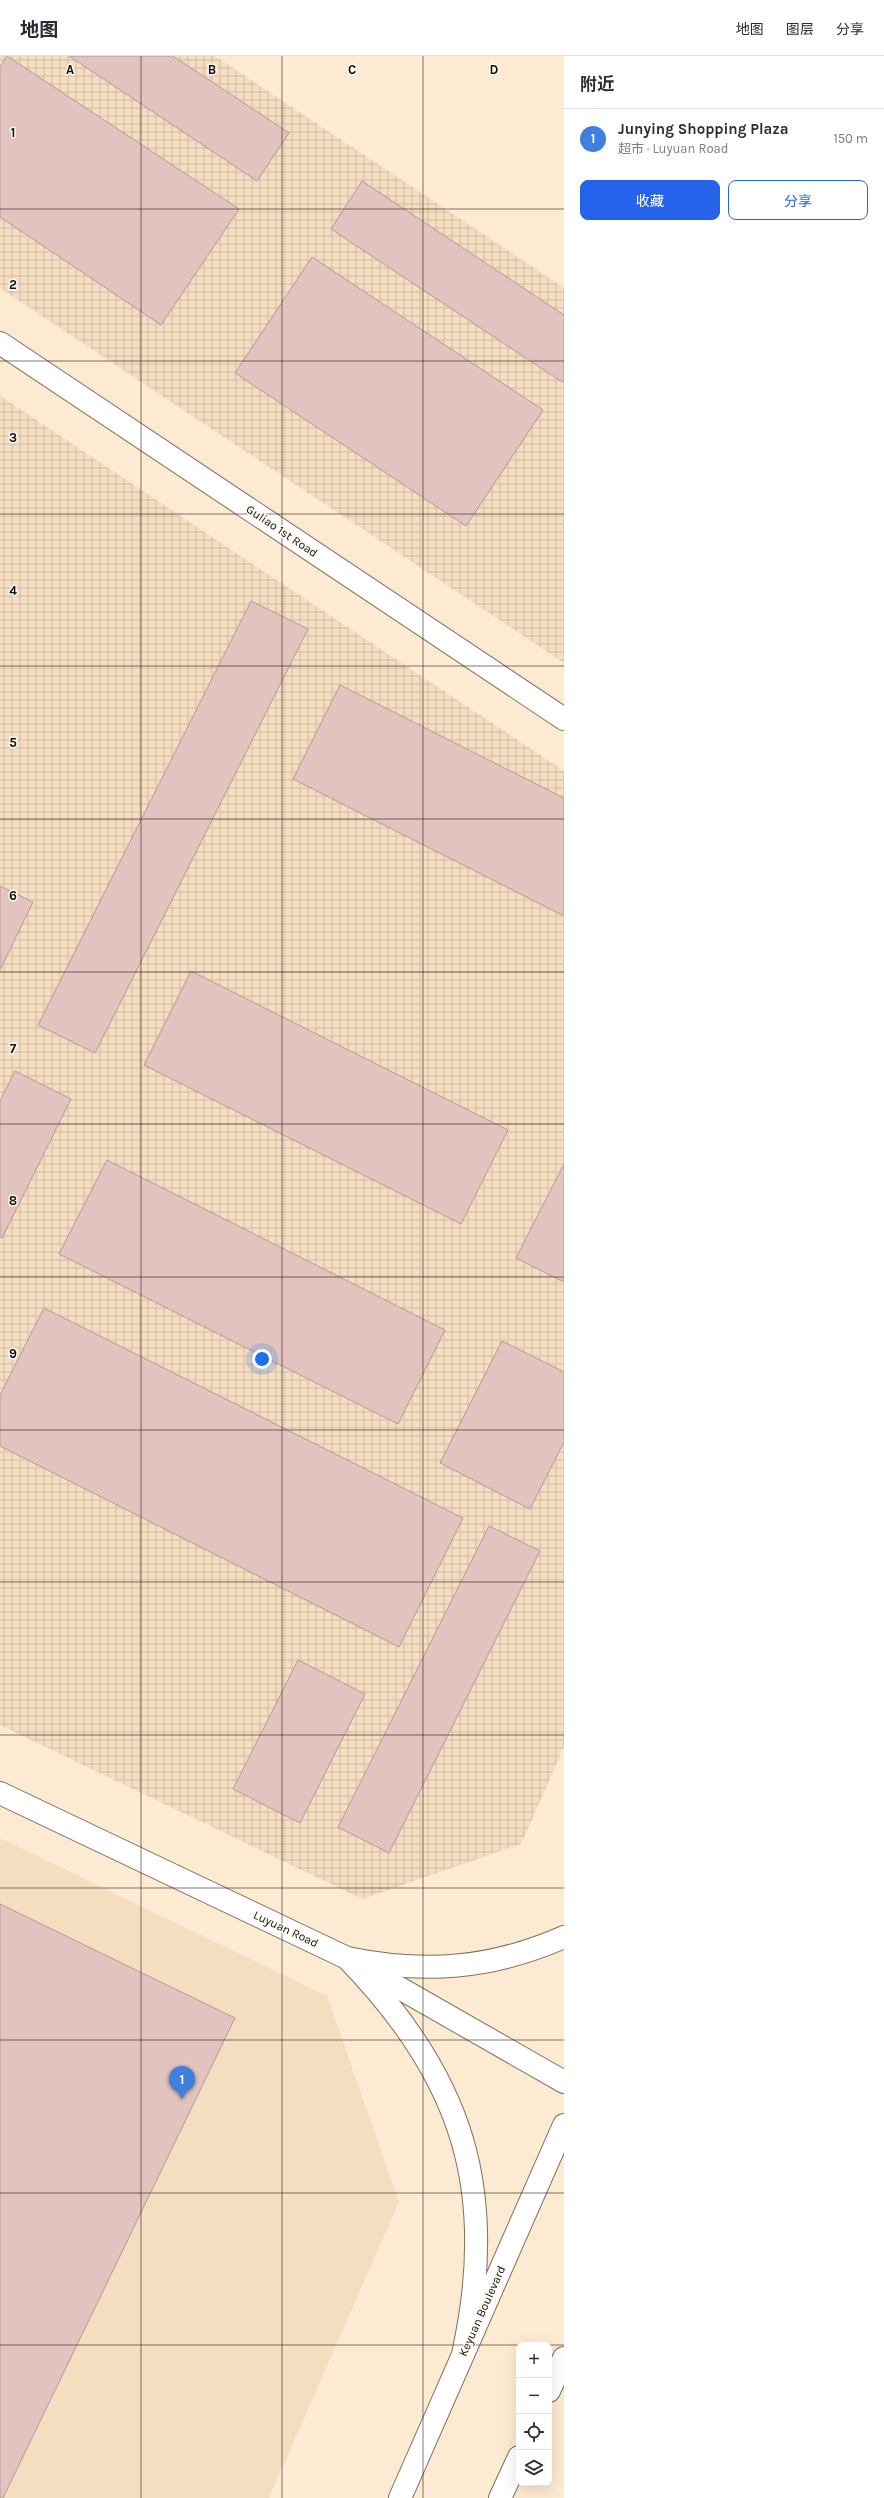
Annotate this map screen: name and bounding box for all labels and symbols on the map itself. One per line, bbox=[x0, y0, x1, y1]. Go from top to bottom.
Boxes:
text: A bbox=[66, 62, 74, 77]
text: B bbox=[208, 62, 216, 77]
text: C bbox=[348, 62, 356, 77]
text: D bbox=[490, 62, 499, 77]
text: 1 bbox=[11, 125, 15, 140]
text: 2 bbox=[9, 277, 17, 292]
text: 3 bbox=[9, 430, 17, 445]
street label: Guliao 1st Road bbox=[244, 502, 320, 560]
text: 4 bbox=[9, 583, 17, 598]
text: 5 bbox=[9, 735, 17, 750]
text: 6 bbox=[9, 888, 17, 903]
text: 7 bbox=[10, 1041, 17, 1056]
text: 8 bbox=[9, 1193, 17, 1208]
text: 9 bbox=[9, 1346, 17, 1361]
your location bbox=[252, 1349, 272, 1369]
street label: Luyuan Road bbox=[251, 1908, 321, 1950]
pin: 1 bbox=[169, 2066, 195, 2099]
street label: Keyuan Boulevard bbox=[456, 2263, 508, 2359]

